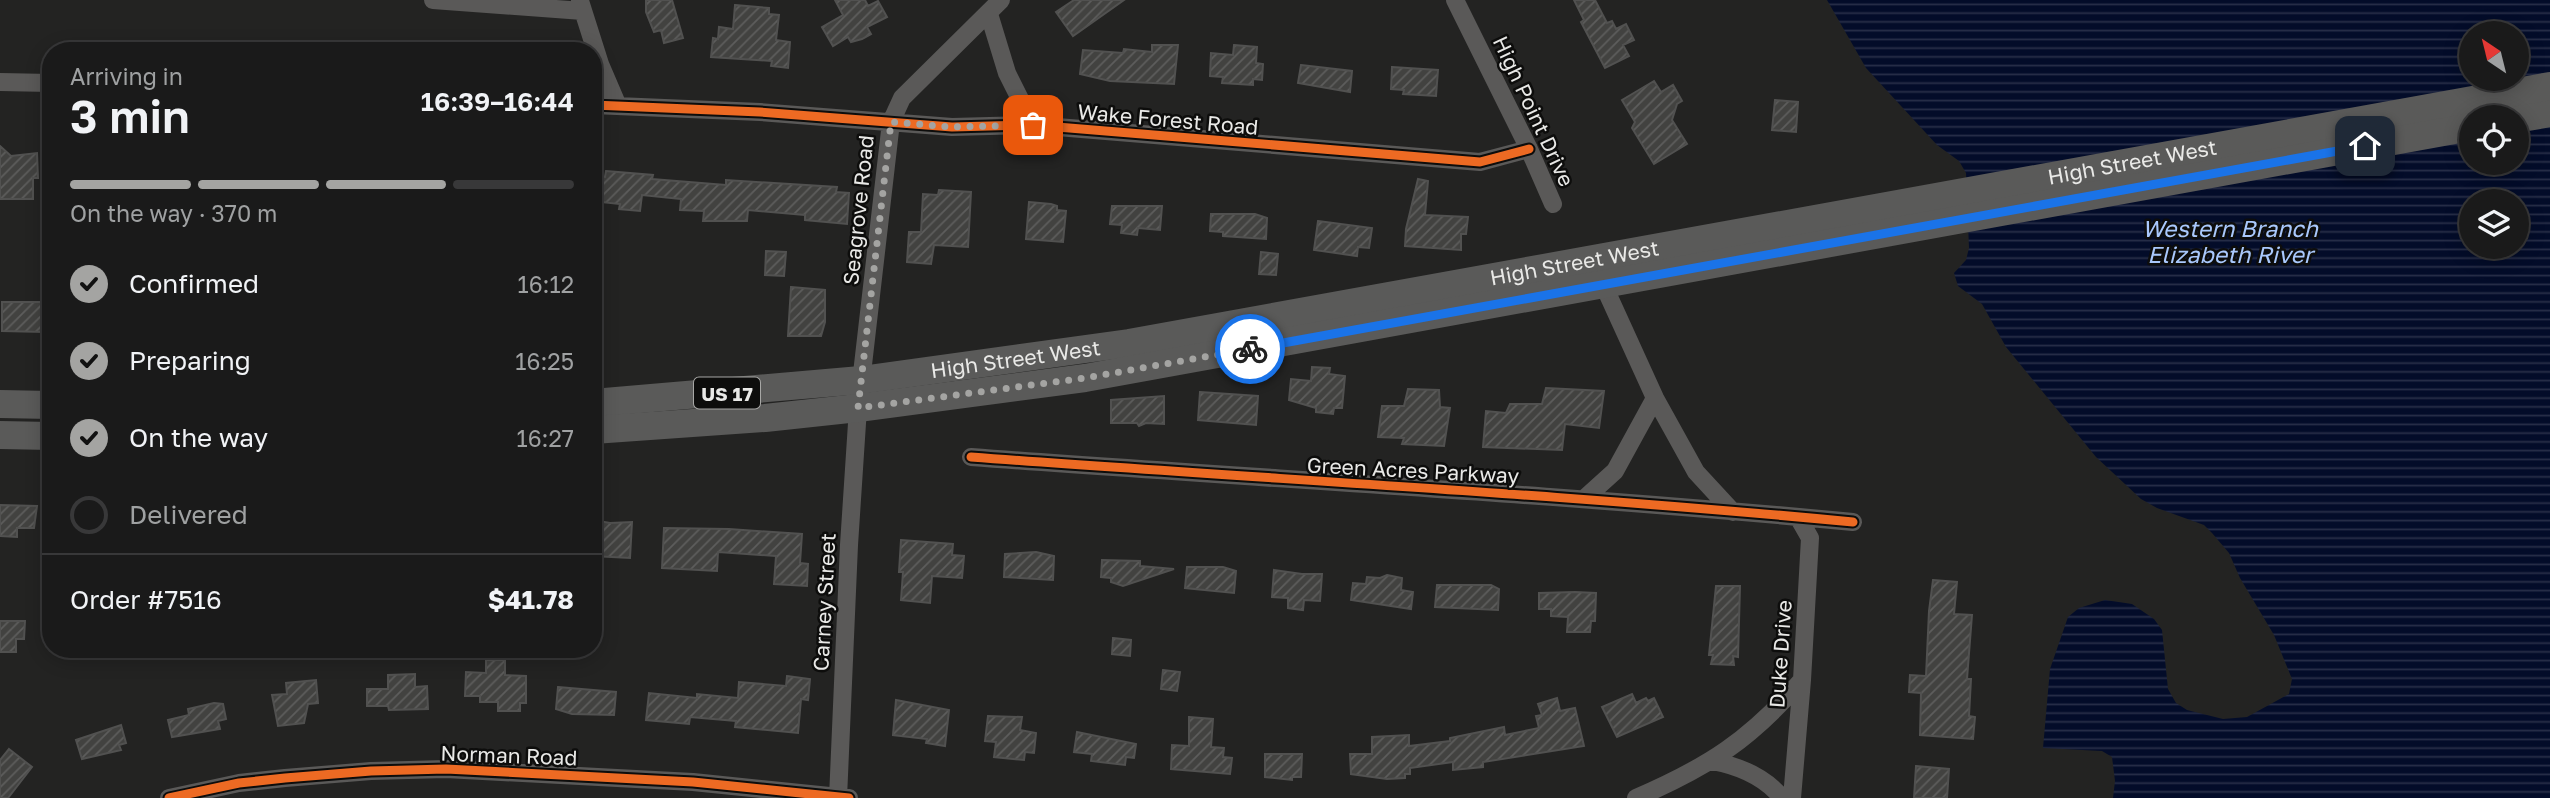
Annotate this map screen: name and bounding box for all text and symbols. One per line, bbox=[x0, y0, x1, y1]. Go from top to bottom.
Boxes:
north arrow bbox=[2459, 21, 2529, 91]
map controls bbox=[2459, 21, 2529, 259]
street label: High Point Drive bbox=[1488, 32, 1580, 190]
text: Arriving in bbox=[70, 62, 183, 90]
text: 16:39–16:44 bbox=[421, 86, 574, 117]
text: 3 min bbox=[70, 88, 190, 143]
pin bbox=[1003, 95, 1063, 155]
street label: Wake Forest Road bbox=[1077, 98, 1259, 140]
button: locate bbox=[2459, 105, 2529, 175]
icon: bag bbox=[1014, 106, 1052, 144]
pin bbox=[2335, 116, 2395, 176]
icon: home bbox=[2346, 127, 2384, 165]
street label: Seagrove Road bbox=[837, 134, 879, 286]
street label: High Street West bbox=[2046, 134, 2219, 190]
button: layers bbox=[2459, 189, 2529, 259]
text: On the way · 370 m bbox=[70, 199, 277, 227]
water label: Western Branch Elizabeth River bbox=[2142, 214, 2319, 268]
street label: High Street West bbox=[1488, 234, 1661, 291]
icon: check bbox=[70, 265, 108, 303]
text: Confirmed bbox=[129, 268, 259, 299]
text: 16:12 bbox=[518, 270, 574, 298]
courier bbox=[1215, 314, 1285, 384]
icon: bike bbox=[1231, 330, 1269, 368]
street label: High Street West bbox=[929, 334, 1102, 383]
icon: check bbox=[70, 342, 108, 380]
text: Preparing bbox=[129, 345, 251, 376]
text: 16:25 bbox=[515, 347, 574, 375]
road number: US 17 bbox=[694, 378, 760, 408]
icon: check bbox=[70, 419, 108, 457]
text: On the way bbox=[129, 422, 268, 453]
text: 16:27 bbox=[517, 424, 574, 452]
street label: Green Acres Parkway bbox=[1306, 451, 1520, 489]
text: Delivered bbox=[129, 499, 248, 530]
street label: Carney Street bbox=[807, 532, 841, 672]
text: Order #7516 bbox=[70, 584, 222, 615]
text: $41.78 bbox=[488, 584, 574, 615]
street label: Duke Drive bbox=[1763, 599, 1797, 709]
street label: Norman Road bbox=[440, 740, 578, 770]

